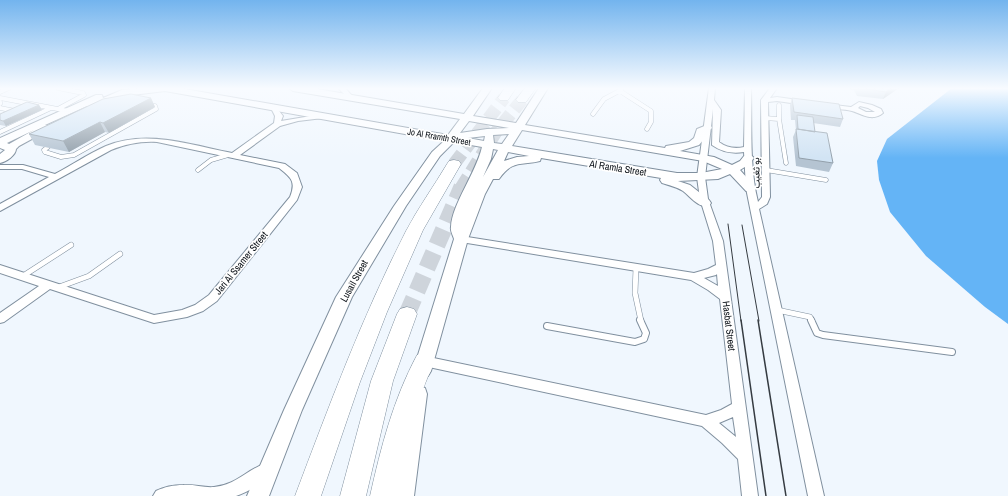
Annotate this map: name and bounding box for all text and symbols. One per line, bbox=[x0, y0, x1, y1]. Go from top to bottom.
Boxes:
street label: Jo Al Rramth Street bbox=[406, 126, 472, 148]
street label: Al Ramla Street bbox=[588, 157, 648, 179]
street label: بو ثغيب bbox=[749, 157, 763, 189]
street label: Jari Al Ssamer Street bbox=[212, 228, 271, 297]
street label: Lusail Street bbox=[337, 257, 371, 304]
street label: Hasbat Street bbox=[719, 300, 739, 352]

